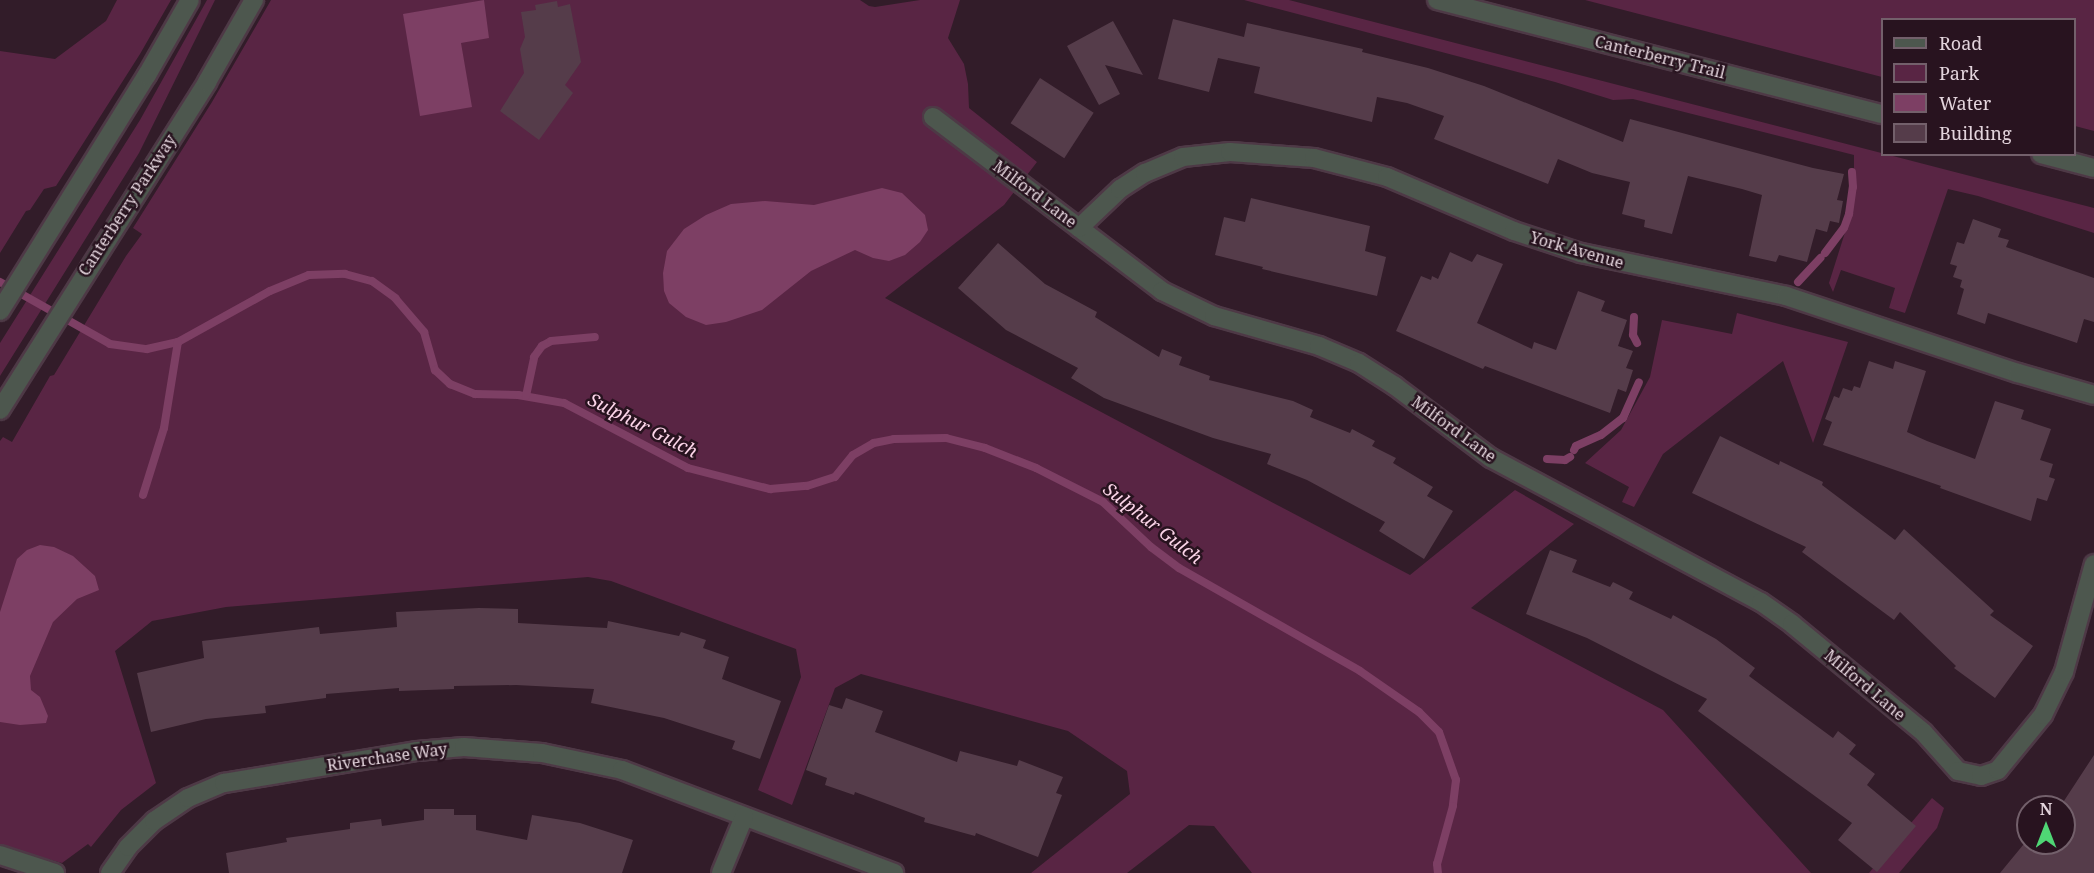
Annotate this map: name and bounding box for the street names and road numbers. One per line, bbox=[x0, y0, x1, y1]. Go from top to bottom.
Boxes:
street label: Canterberry Trail bbox=[1593, 32, 1727, 82]
street label: Canterberry Parkway bbox=[74, 131, 180, 279]
street label: Milford Lane bbox=[989, 156, 1081, 232]
street label: York Avenue bbox=[1528, 227, 1626, 273]
street label: Milford Lane bbox=[1408, 392, 1500, 466]
street label: Milford Lane bbox=[1821, 646, 1909, 724]
street label: Riverchase Way bbox=[326, 739, 448, 775]

